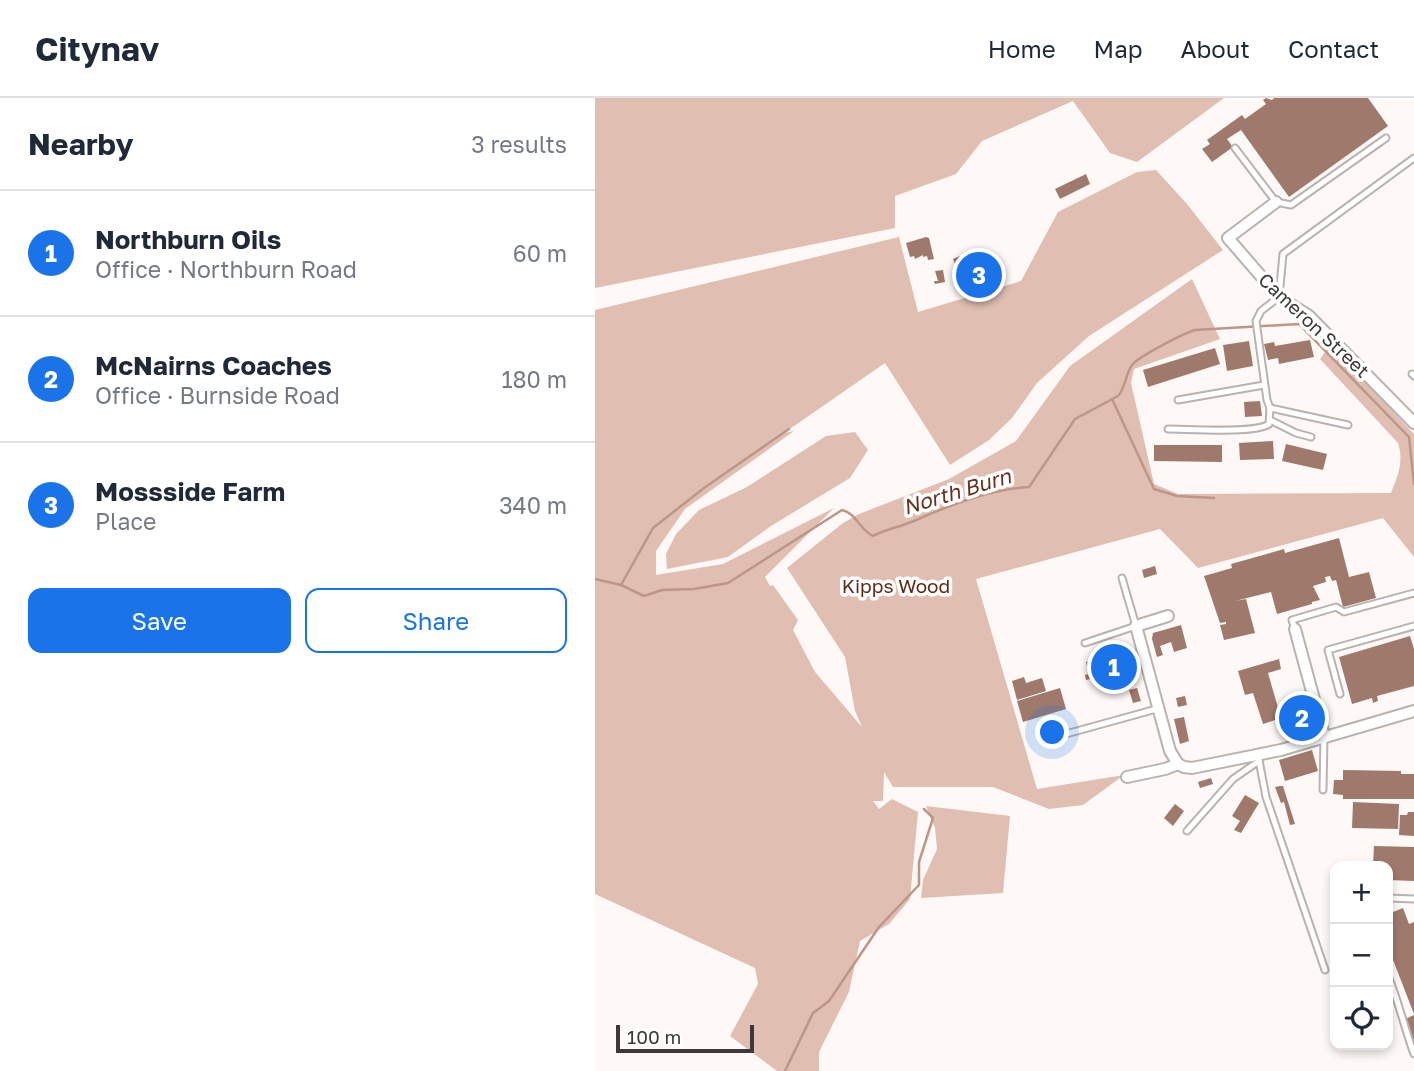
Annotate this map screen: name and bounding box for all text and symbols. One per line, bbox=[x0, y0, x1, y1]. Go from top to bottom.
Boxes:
text: Citynav bbox=[35, 29, 159, 68]
text: Home bbox=[988, 34, 1056, 63]
text: Map bbox=[1094, 34, 1143, 63]
text: About bbox=[1181, 34, 1250, 63]
text: Contact bbox=[1288, 34, 1379, 63]
text: Nearby bbox=[28, 126, 133, 162]
text: 3 results bbox=[471, 130, 567, 158]
text: Northburn Oils bbox=[95, 224, 281, 255]
text: 1 bbox=[45, 239, 57, 267]
text: 60 m bbox=[513, 239, 567, 267]
pin: 3 bbox=[956, 249, 1002, 301]
text: Office · Northburn Road bbox=[95, 255, 357, 283]
street label: Cameron Street bbox=[1254, 268, 1374, 382]
text: McNairns Coaches bbox=[95, 350, 332, 381]
text: 2 bbox=[44, 365, 58, 393]
text: 180 m bbox=[501, 365, 567, 393]
text: Office · Burnside Road bbox=[95, 381, 340, 409]
water label: North Burn bbox=[900, 462, 1015, 520]
text: Mossside Farm bbox=[95, 476, 285, 507]
text: 3 bbox=[44, 491, 58, 519]
text: 340 m bbox=[499, 491, 567, 519]
text: Place bbox=[95, 507, 156, 535]
park label: Kipps Wood bbox=[842, 574, 950, 597]
button: Save bbox=[28, 588, 291, 653]
button: Share bbox=[305, 588, 567, 653]
pin: 1 bbox=[1091, 641, 1137, 693]
pin: 2 bbox=[1279, 692, 1325, 744]
your location bbox=[1035, 715, 1069, 749]
map controls bbox=[1330, 861, 1393, 1050]
button: + bbox=[1330, 861, 1393, 924]
button: − bbox=[1330, 924, 1393, 987]
button: locate bbox=[1330, 987, 1393, 1050]
scale bar bbox=[616, 1022, 754, 1054]
text: 100 m bbox=[627, 1025, 681, 1048]

